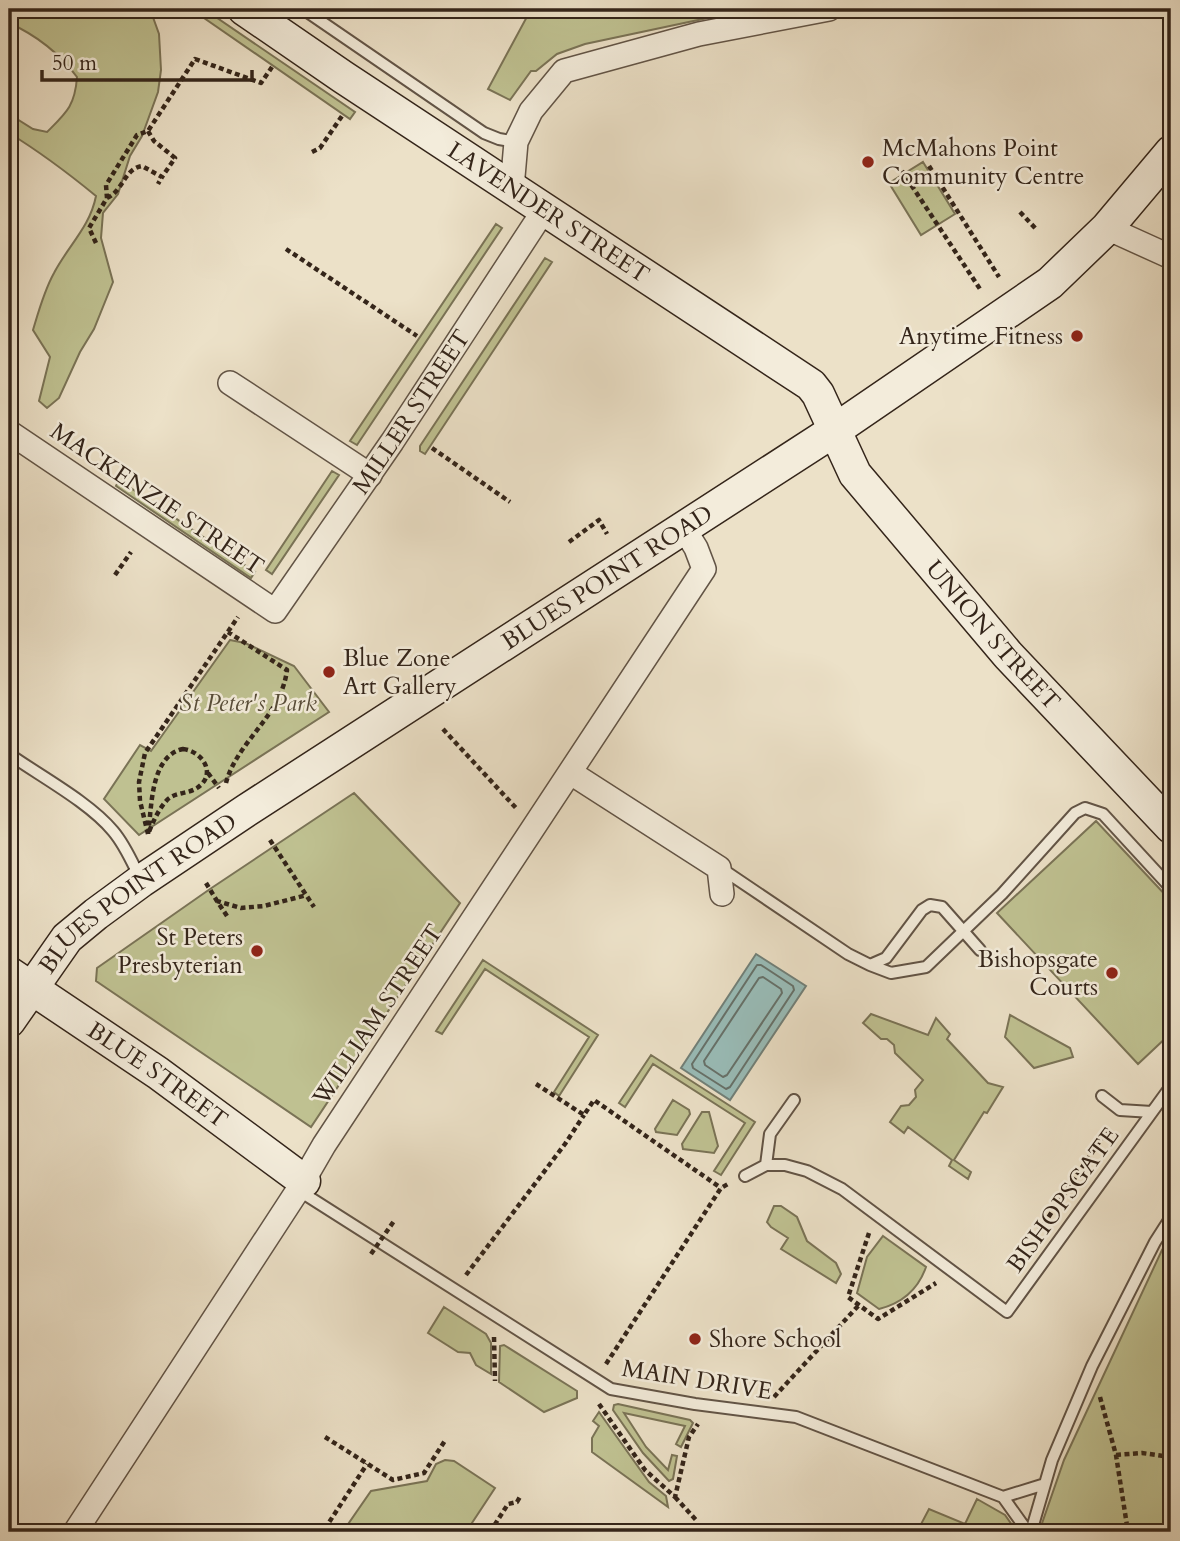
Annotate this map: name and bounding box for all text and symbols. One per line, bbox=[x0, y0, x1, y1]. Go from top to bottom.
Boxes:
scale bar bbox=[42, 38, 252, 82]
text: 50 m bbox=[52, 49, 97, 78]
place label: McMahons Point Community Centre bbox=[882, 132, 1084, 193]
street label: LAVENDER STREET bbox=[441, 134, 656, 291]
marker: McMahons Point Community Centre bbox=[860, 154, 876, 170]
place label: Anytime Fitness bbox=[899, 320, 1063, 353]
street label: MILLER STREET bbox=[344, 323, 478, 501]
marker: Anytime Fitness bbox=[1069, 328, 1085, 344]
street label: MACKENZIE STREET bbox=[44, 415, 270, 583]
street label: BLUES POINT ROAD bbox=[495, 497, 719, 658]
street label: UNION STREET bbox=[918, 553, 1068, 717]
place label: Blue Zone Art Gallery bbox=[343, 642, 457, 703]
marker: Blue Zone Art Gallery bbox=[321, 664, 337, 680]
park label: St Peter's Park bbox=[179, 687, 317, 720]
street label: BLUES POINT ROAD bbox=[31, 805, 243, 980]
street label: WILLIAM STREET bbox=[305, 918, 451, 1113]
place label: St Peters Presbyterian bbox=[118, 921, 243, 982]
marker: St Peters Presbyterian bbox=[249, 943, 265, 959]
place label: Bishopsgate Courts bbox=[978, 943, 1098, 1004]
marker: Bishopsgate Courts bbox=[1104, 965, 1120, 981]
street label: BLUE STREET bbox=[81, 1014, 235, 1136]
street label: BISHOPSGATE bbox=[999, 1121, 1127, 1279]
place label: Shore School bbox=[709, 1323, 841, 1356]
marker: Shore School bbox=[687, 1331, 703, 1347]
street label: MAIN DRIVE bbox=[620, 1352, 774, 1408]

